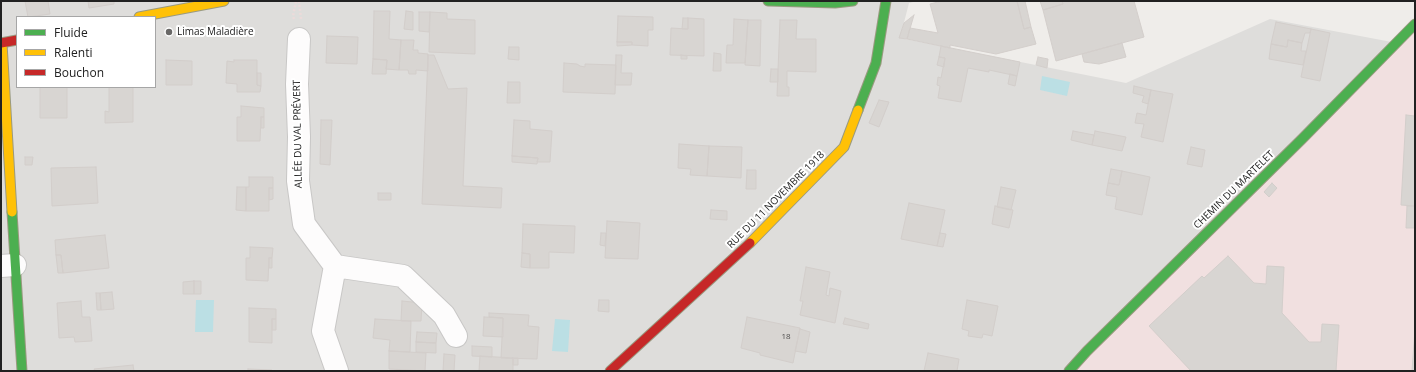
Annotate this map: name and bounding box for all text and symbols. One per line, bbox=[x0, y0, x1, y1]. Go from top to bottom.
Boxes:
legend bbox=[16, 16, 156, 88]
text: Fluide bbox=[54, 24, 88, 41]
place label: Limas Maladière bbox=[177, 26, 254, 38]
marker: Limas Maladière bbox=[164, 27, 174, 37]
text: Ralenti bbox=[54, 44, 93, 61]
text: Bouchon bbox=[54, 64, 104, 81]
street label: ALLÉE DU VAL PRÉVERT bbox=[291, 80, 305, 188]
street label: CHEMIN DU MARTELET bbox=[1191, 148, 1277, 232]
street label: RUE DU 11 NOVEMBRE 1918 bbox=[725, 149, 827, 251]
house number: 18 bbox=[781, 332, 791, 342]

